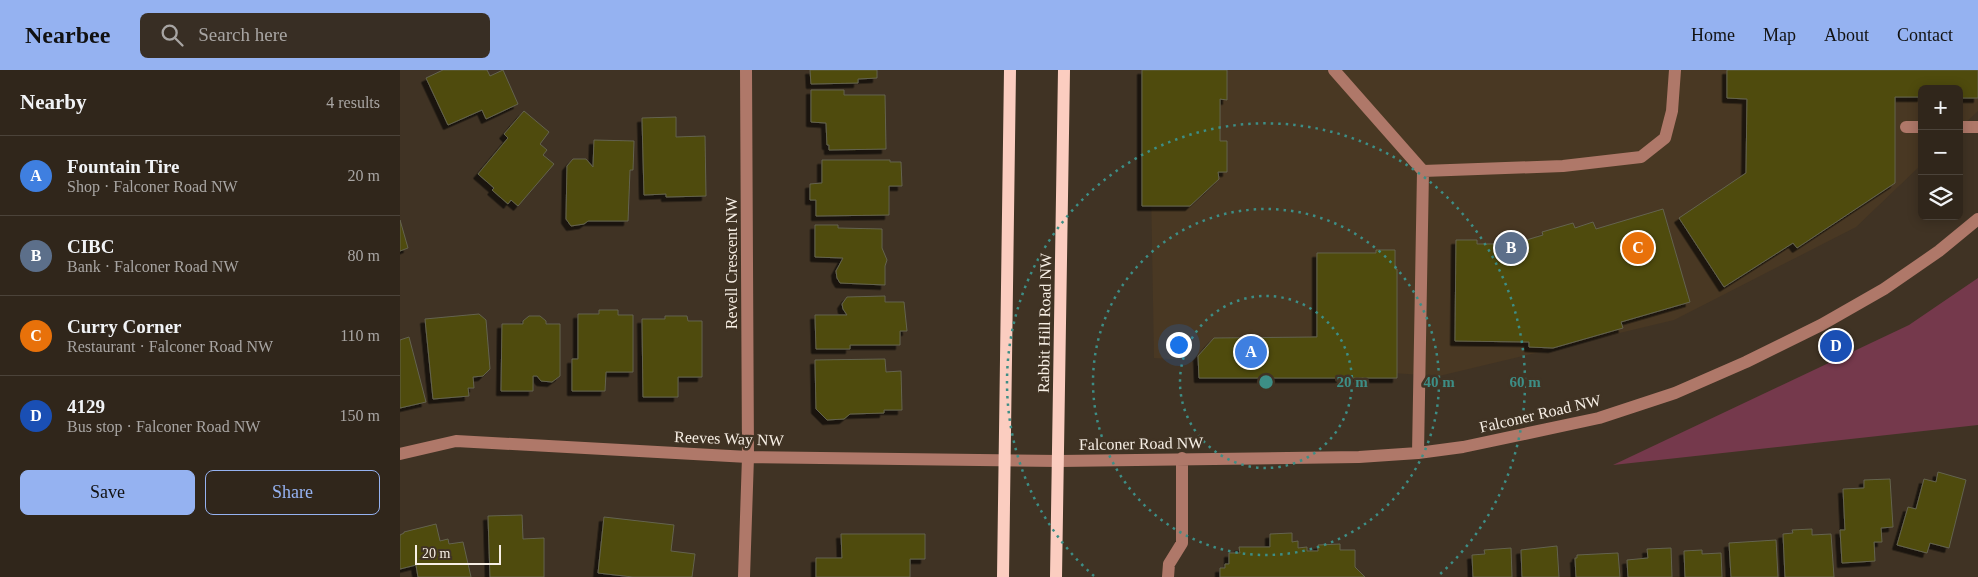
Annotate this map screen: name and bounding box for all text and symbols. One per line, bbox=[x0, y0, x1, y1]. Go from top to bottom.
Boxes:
search box bbox=[140, 13, 490, 58]
icon: search bbox=[158, 21, 186, 49]
text: Nearbee bbox=[25, 22, 110, 48]
text: Search here bbox=[198, 24, 287, 45]
text: Home bbox=[1691, 25, 1735, 45]
text: Map bbox=[1763, 25, 1796, 45]
text: About bbox=[1824, 25, 1869, 45]
text: Contact bbox=[1897, 25, 1953, 45]
map controls bbox=[1918, 85, 1963, 220]
button: + bbox=[1918, 85, 1963, 130]
text: Nearby bbox=[20, 90, 87, 114]
text: 4 results bbox=[326, 94, 380, 111]
button: − bbox=[1918, 130, 1963, 175]
text: Fountain Tire bbox=[67, 156, 179, 177]
text: A bbox=[30, 167, 42, 184]
text: 20 m bbox=[348, 167, 380, 184]
button: layers bbox=[1918, 175, 1963, 220]
text: Shop · Falconer Road NW bbox=[67, 178, 238, 195]
street label: Revell Crescent NW bbox=[723, 196, 740, 329]
pin: B bbox=[1495, 229, 1527, 267]
pin: C bbox=[1622, 229, 1654, 267]
text: CIBC bbox=[67, 236, 115, 257]
text: B bbox=[31, 247, 41, 264]
text: 80 m bbox=[348, 247, 380, 264]
street label: Rabbit Hill Road NW bbox=[1035, 252, 1054, 393]
text: Bank · Falconer Road NW bbox=[67, 258, 239, 275]
text: Curry Corner bbox=[67, 316, 182, 337]
text: C bbox=[30, 327, 42, 344]
text: 110 m bbox=[340, 327, 380, 344]
pin: D bbox=[1820, 327, 1852, 365]
your location bbox=[1166, 332, 1192, 358]
pin: A bbox=[1235, 333, 1267, 371]
text: Restaurant · Falconer Road NW bbox=[67, 338, 273, 355]
centre of rings bbox=[1257, 373, 1275, 391]
text: 20 m bbox=[1336, 374, 1368, 390]
text: 40 m bbox=[1423, 374, 1455, 390]
text: 60 m bbox=[1509, 374, 1541, 390]
street label: Falconer Road NW bbox=[1478, 391, 1604, 436]
text: 4129 bbox=[67, 396, 105, 417]
text: D bbox=[30, 407, 42, 424]
text: 150 m bbox=[340, 407, 380, 424]
text: Bus stop · Falconer Road NW bbox=[67, 418, 260, 435]
street label: Reeves Way NW bbox=[674, 428, 785, 450]
street label: Falconer Road NW bbox=[1079, 434, 1204, 453]
button: Save bbox=[20, 470, 195, 515]
button: Share bbox=[205, 470, 380, 515]
scale bar bbox=[415, 542, 501, 565]
text: 20 m bbox=[422, 546, 450, 561]

